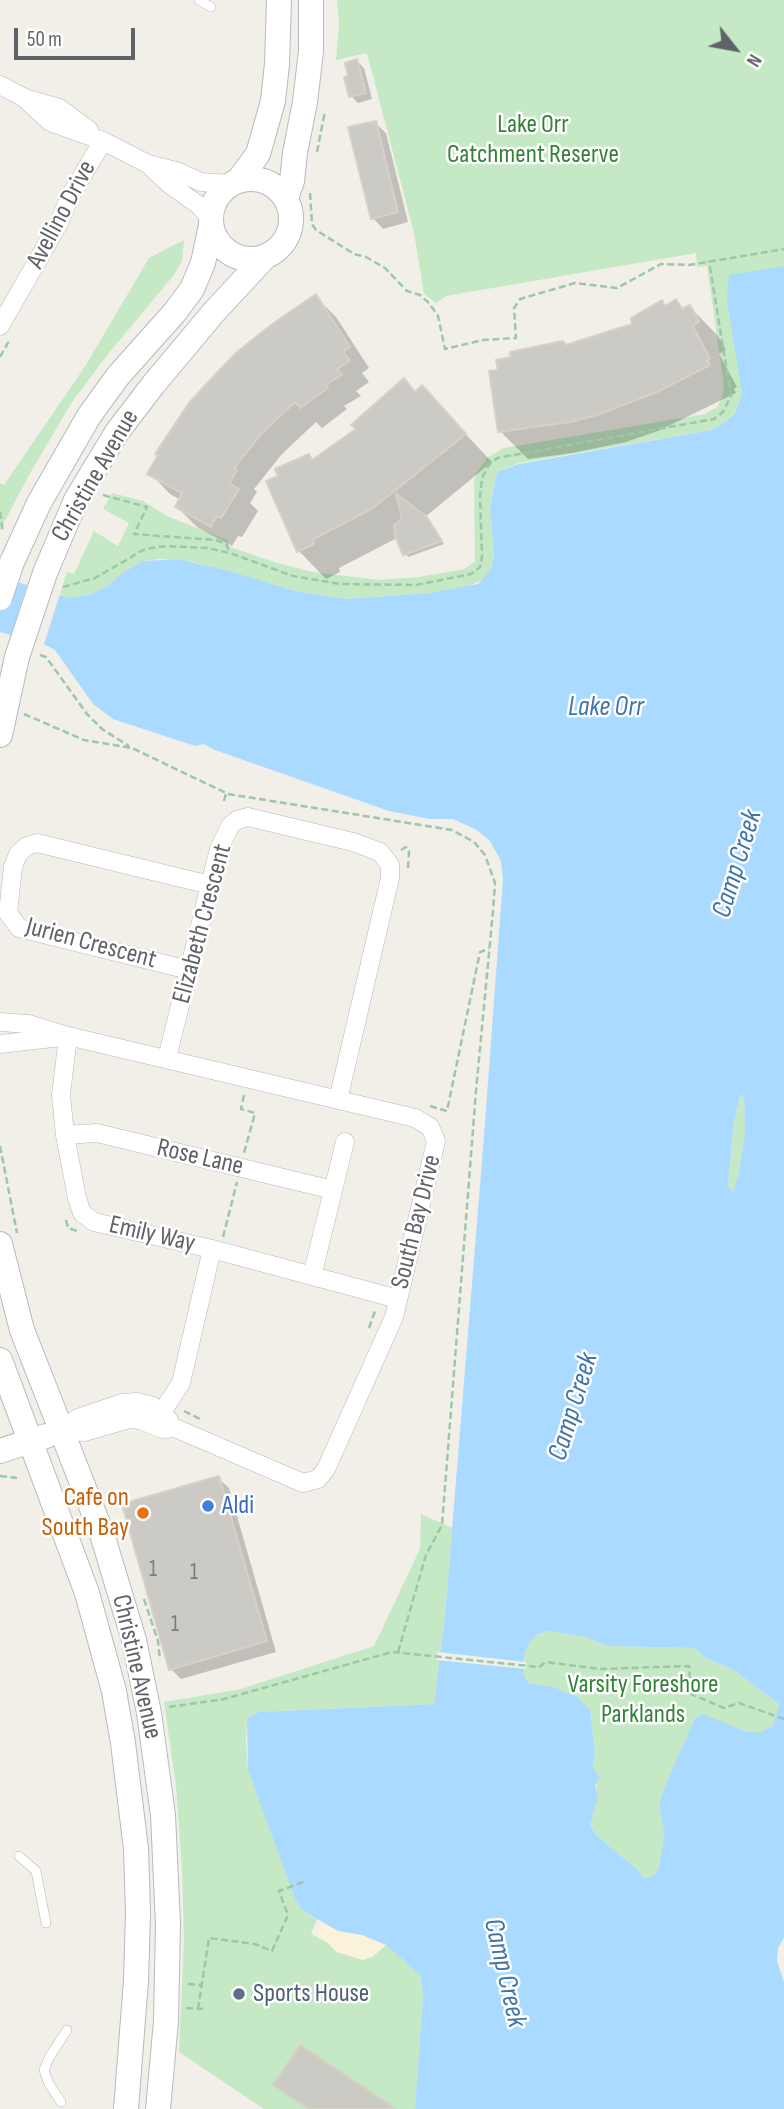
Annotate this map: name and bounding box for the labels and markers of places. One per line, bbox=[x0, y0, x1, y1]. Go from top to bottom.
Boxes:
place label: Cafe on South Bay bbox=[42, 1482, 129, 1544]
place label: Aldi bbox=[222, 1490, 254, 1522]
marker: Aldi bbox=[200, 1498, 216, 1514]
marker: Cafe on South Bay bbox=[135, 1505, 151, 1521]
place label: Sports House bbox=[253, 1978, 369, 2010]
marker: Sports House bbox=[231, 1986, 247, 2002]

